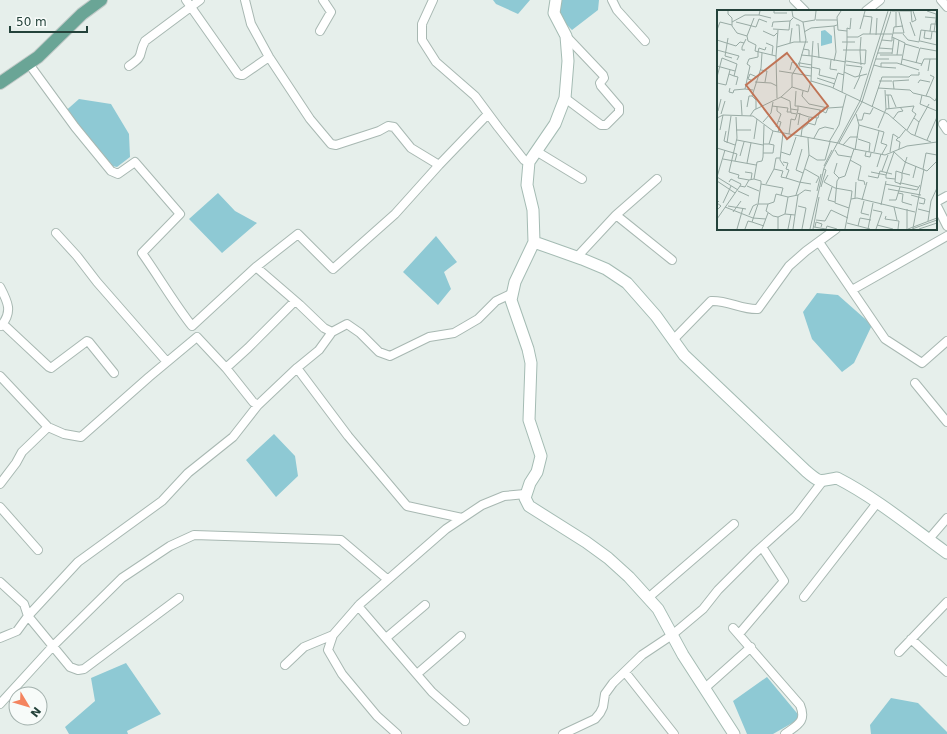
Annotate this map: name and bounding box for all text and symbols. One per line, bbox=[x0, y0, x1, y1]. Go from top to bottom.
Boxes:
scale bar bbox=[10, 8, 87, 34]
inset map bbox=[717, 10, 937, 230]
text: 50 m bbox=[16, 15, 47, 29]
north arrow bbox=[8, 686, 48, 726]
text: N bbox=[28, 704, 43, 719]

